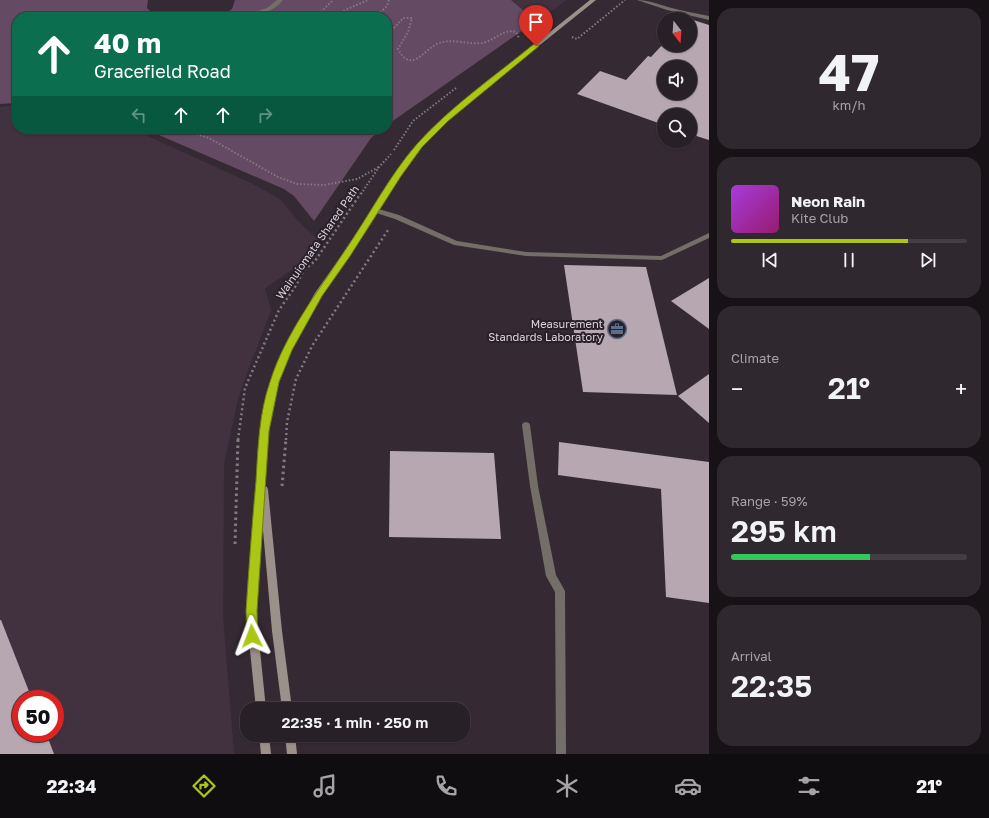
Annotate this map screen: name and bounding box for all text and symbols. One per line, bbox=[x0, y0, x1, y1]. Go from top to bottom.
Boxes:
pin bbox=[519, 5, 553, 46]
icon: arrive bbox=[525, 11, 547, 33]
north arrow bbox=[657, 12, 697, 52]
map controls bbox=[657, 12, 697, 148]
text: 40 m bbox=[94, 26, 161, 59]
icon: ahead bbox=[28, 28, 80, 80]
text: 47 bbox=[819, 40, 879, 102]
text: Gracefield Road bbox=[94, 60, 231, 82]
button: sound bbox=[657, 60, 697, 100]
text: km/h bbox=[832, 97, 866, 113]
icon: left bbox=[128, 104, 150, 126]
icon: ahead bbox=[170, 104, 192, 126]
icon: ahead bbox=[212, 104, 234, 126]
icon: right bbox=[254, 104, 276, 126]
button: search bbox=[657, 108, 697, 148]
street label: Wainuiomata Shared Path bbox=[273, 183, 361, 301]
text: Neon Rain bbox=[791, 192, 865, 210]
text: Kite Club bbox=[791, 210, 848, 226]
icon: previous bbox=[759, 249, 781, 271]
icon: pause bbox=[838, 249, 860, 271]
icon: next bbox=[917, 249, 939, 271]
place label: Measurement Standards Laboratory bbox=[488, 317, 603, 343]
office icon: Measurement Standards Laboratory bbox=[606, 318, 628, 340]
text: Climate bbox=[731, 350, 779, 366]
text: 21° bbox=[828, 370, 870, 406]
text: − bbox=[731, 375, 743, 402]
text: + bbox=[955, 375, 967, 402]
text: Range · 59% bbox=[731, 493, 807, 509]
text: 295 km bbox=[731, 513, 837, 549]
position arrow bbox=[231, 615, 273, 657]
text: Arrival bbox=[731, 648, 772, 664]
text: 22:35 bbox=[731, 668, 812, 704]
speed limit sign: 50 bbox=[12, 690, 64, 742]
text: 22:35 · 1 min · 250 m bbox=[282, 713, 428, 731]
icon: directions bbox=[190, 772, 218, 800]
icon: music bbox=[311, 772, 339, 800]
icon: phone bbox=[432, 772, 460, 800]
icon: climate bbox=[553, 772, 581, 800]
icon: car bbox=[674, 772, 702, 800]
icon: filters bbox=[795, 772, 823, 800]
text: 22:34 bbox=[47, 775, 97, 797]
text: 21° bbox=[916, 775, 942, 797]

